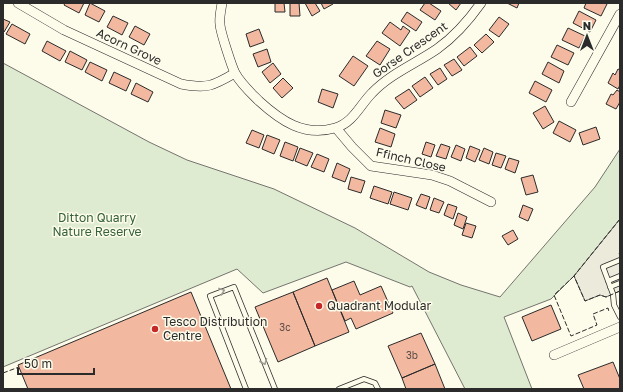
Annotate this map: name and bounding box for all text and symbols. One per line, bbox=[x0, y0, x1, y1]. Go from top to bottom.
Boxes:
north arrow bbox=[567, 16, 607, 56]
street label: Gorse Crescent bbox=[369, 18, 450, 81]
text: N bbox=[583, 19, 591, 32]
street label: Acorn Grove bbox=[94, 25, 164, 68]
street label: Ffinch Close bbox=[375, 144, 448, 175]
park label: Ditton Quarry Nature Reserve bbox=[52, 210, 142, 239]
one-way arrow bbox=[218, 288, 225, 296]
place label: Quadrant Modular bbox=[327, 298, 431, 313]
marker: Quadrant Modular bbox=[314, 301, 324, 311]
place label: Tesco Distribution Centre bbox=[163, 314, 267, 343]
house number: 3c bbox=[279, 321, 291, 333]
marker: Tesco Distribution Centre bbox=[150, 324, 160, 334]
house number: 3b bbox=[406, 349, 418, 361]
scale bar bbox=[18, 350, 94, 376]
text: 50 m bbox=[24, 356, 52, 371]
one-way arrow bbox=[259, 358, 267, 366]

